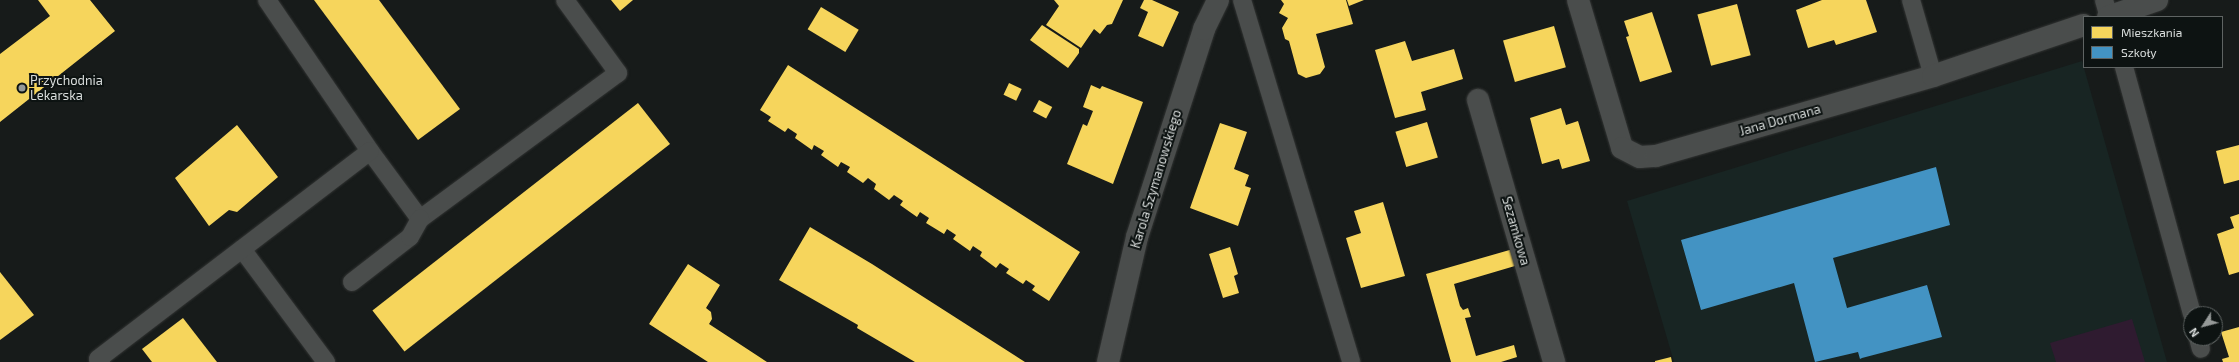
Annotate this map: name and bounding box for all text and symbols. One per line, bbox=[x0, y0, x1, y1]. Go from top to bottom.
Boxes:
legend bbox=[2083, 16, 2223, 68]
text: Mieszkania bbox=[2121, 25, 2182, 39]
text: Szkoły bbox=[2121, 45, 2157, 59]
place label: Przychodnia Lekarska bbox=[30, 73, 103, 104]
marker: Przychodnia Lekarska bbox=[17, 83, 27, 93]
street label: Jana Dormana bbox=[1738, 101, 1822, 139]
street label: Karola Szymanowskiego bbox=[1127, 108, 1185, 250]
street label: Sezamkowa bbox=[1499, 195, 1533, 267]
north arrow bbox=[2183, 306, 2223, 346]
text: N bbox=[2186, 326, 2201, 340]

